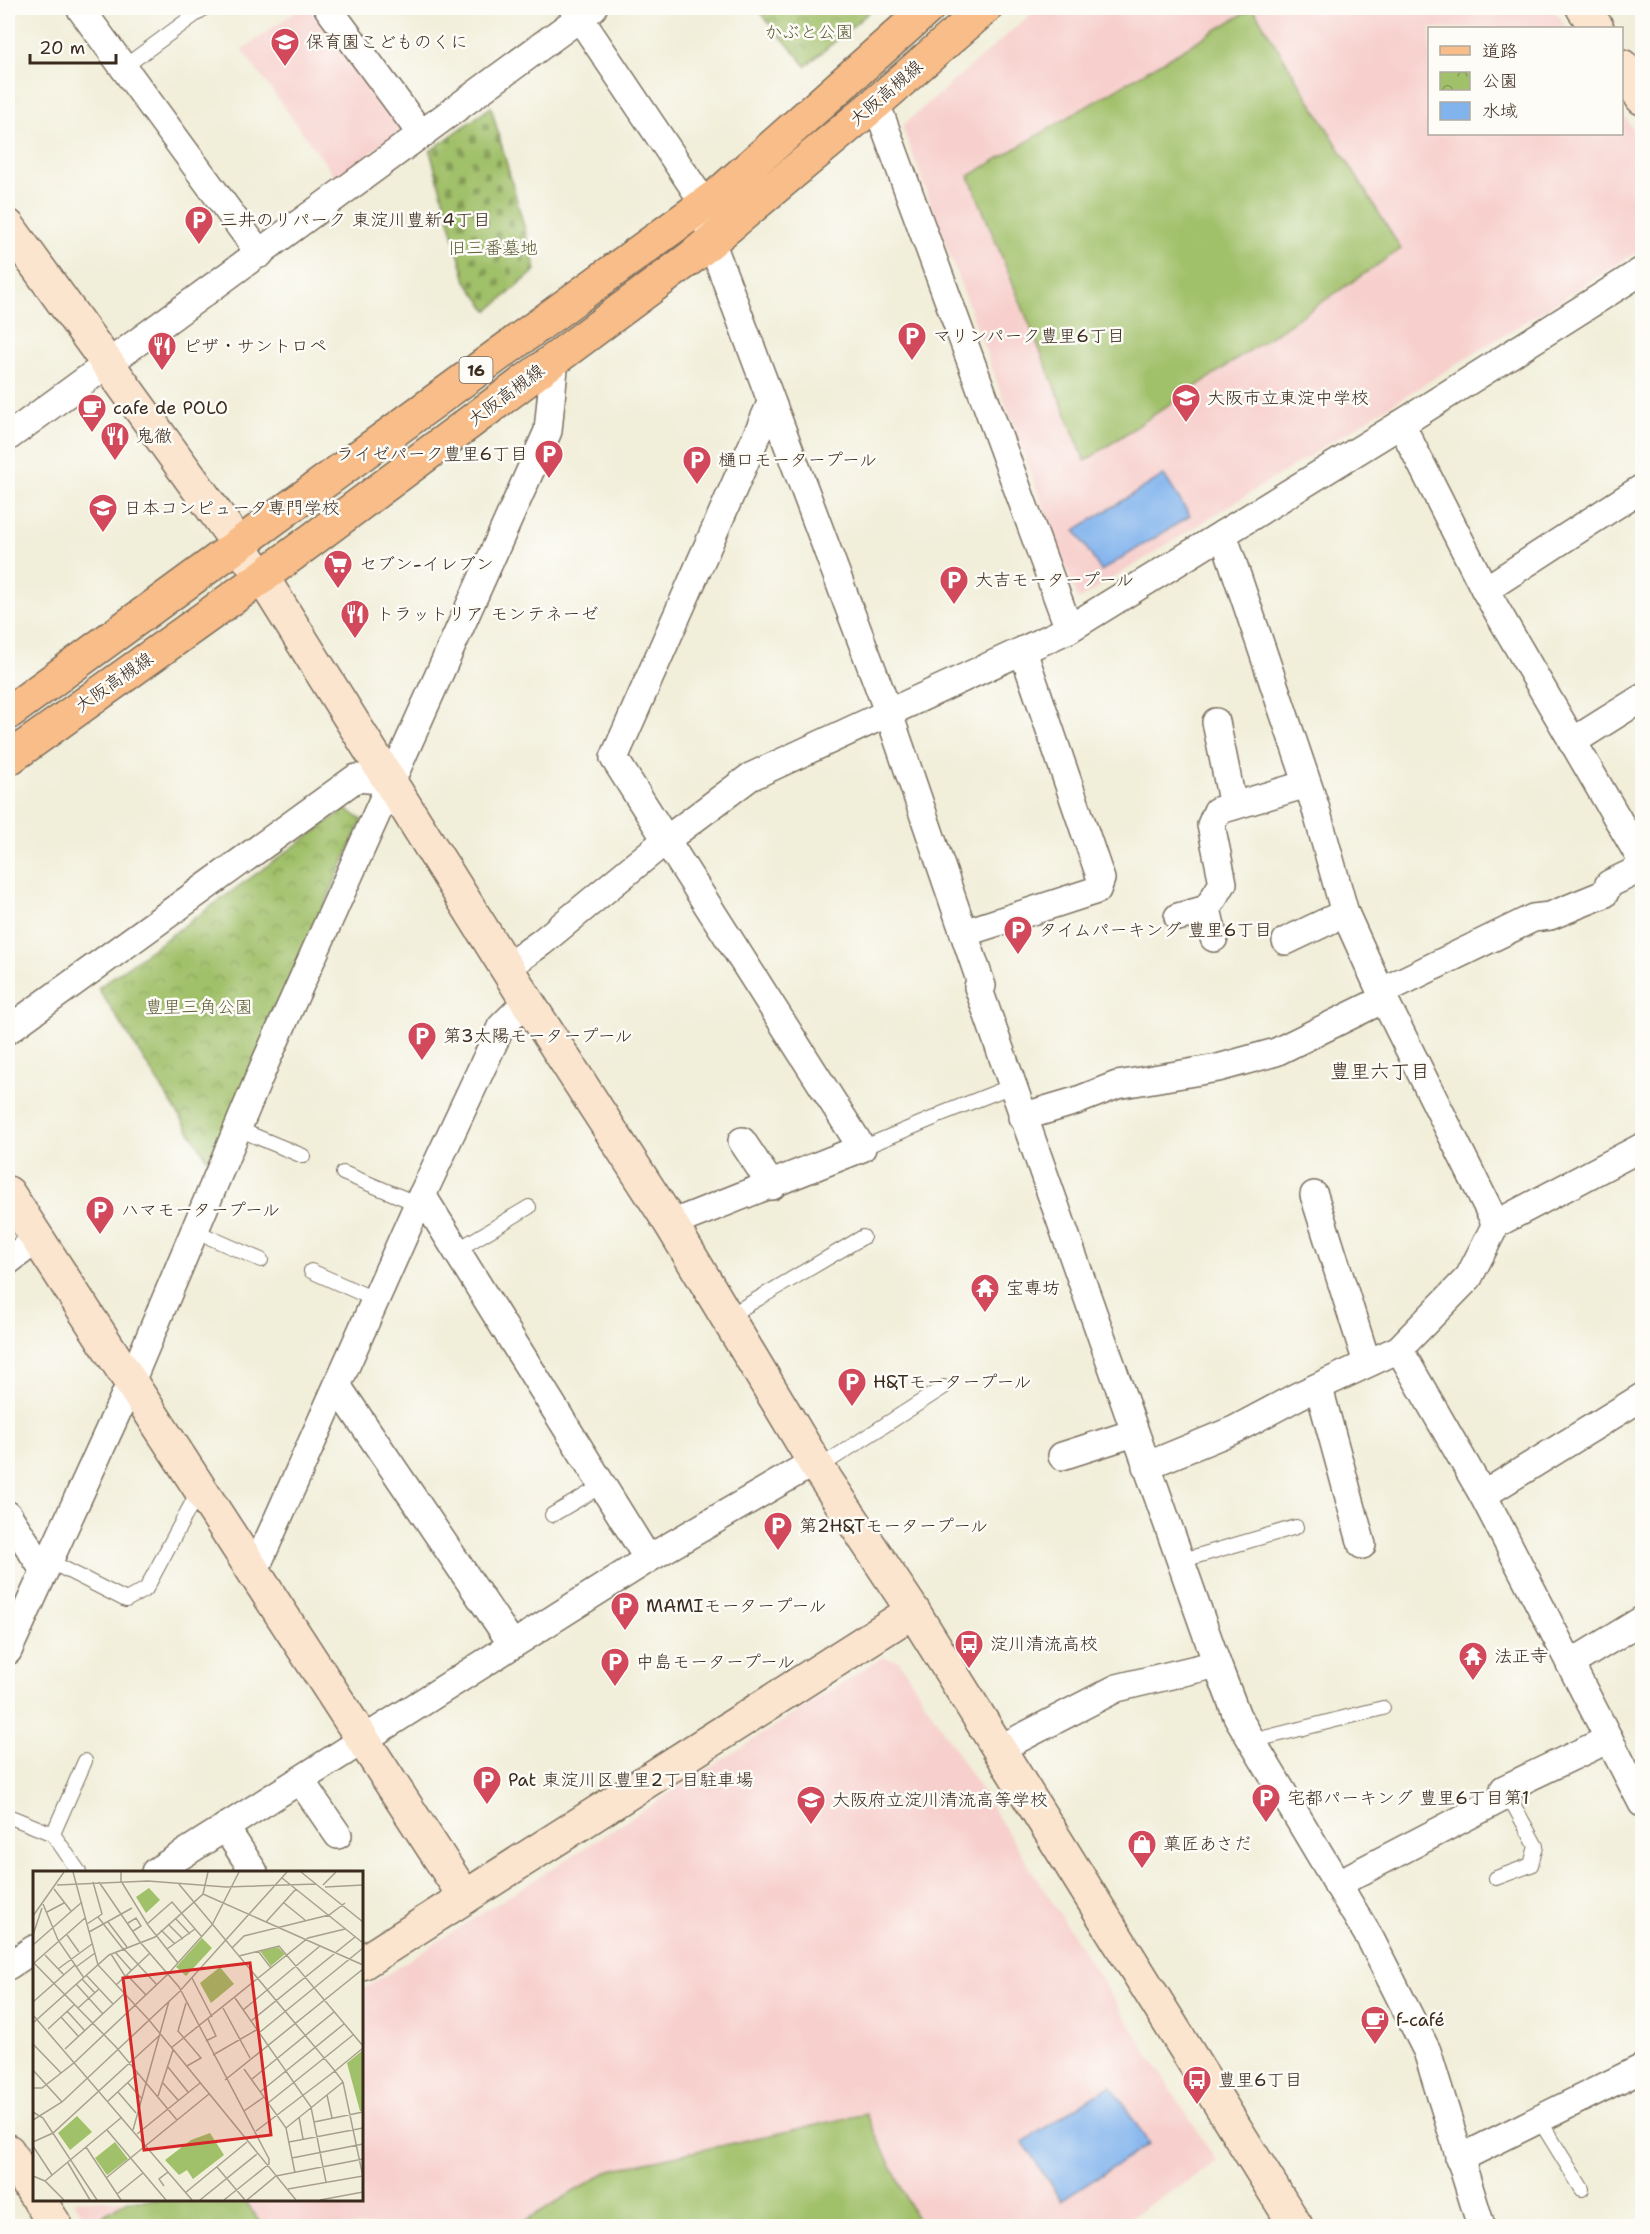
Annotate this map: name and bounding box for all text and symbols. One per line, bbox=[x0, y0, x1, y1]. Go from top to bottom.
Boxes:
park label: かぶと公園 bbox=[764, 20, 854, 44]
school or university icon: 保育園こどものくに bbox=[269, 26, 301, 68]
scale bar bbox=[30, 27, 116, 65]
legend bbox=[1428, 27, 1623, 135]
place label: 保育園こどものくに bbox=[306, 30, 468, 54]
text: 20 m bbox=[39, 36, 85, 60]
text: 道路 bbox=[1482, 39, 1518, 63]
street label: 大阪高槻線 bbox=[844, 54, 928, 132]
text: 公園 bbox=[1482, 69, 1518, 93]
text: 水域 bbox=[1482, 99, 1518, 123]
parking icon: 三井のリパーク 東淀川豊新4丁目 bbox=[183, 204, 215, 246]
place label: 三井のリパーク 東淀川豊新4丁目 bbox=[220, 208, 491, 232]
park label: 旧三番墓地 bbox=[448, 236, 538, 260]
parking icon: マリンパーク豊里6丁目 bbox=[896, 320, 928, 362]
place label: マリンパーク豊里6丁目 bbox=[933, 324, 1125, 348]
restaurant icon: ピザ・サントロペ bbox=[146, 330, 178, 372]
place label: ピザ・サントロペ bbox=[183, 334, 327, 358]
road number: 16 bbox=[460, 357, 492, 383]
street label: 大阪高槻線 bbox=[463, 358, 549, 432]
school or university icon: 大阪市立東淀中学校 bbox=[1170, 382, 1202, 424]
place label: 大阪市立東淀中学校 bbox=[1207, 386, 1369, 410]
cafe icon: cafe de POLO bbox=[76, 392, 108, 434]
place label: cafe de POLO bbox=[113, 396, 228, 420]
restaurant icon: 鬼徹 bbox=[99, 420, 131, 462]
place label: 鬼徹 bbox=[136, 424, 172, 448]
parking icon: ライゼパーク豊里6丁目 bbox=[533, 438, 565, 480]
place label: ライゼパーク豊里6丁目 bbox=[336, 442, 528, 466]
parking icon: 樋口モータープール bbox=[681, 444, 713, 486]
place label: 樋口モータープール bbox=[718, 448, 877, 472]
school or university icon: 日本コンピュータ専門学校 bbox=[87, 492, 119, 534]
place label: 日本コンピュータ専門学校 bbox=[124, 496, 340, 520]
supermarket icon: セブン-イレブン bbox=[322, 548, 354, 590]
place label: セブン-イレブン bbox=[359, 552, 494, 576]
parking icon: 大吉モータープール bbox=[938, 564, 970, 606]
place label: 大吉モータープール bbox=[975, 568, 1134, 592]
restaurant icon: トラットリア モンテネーゼ bbox=[339, 598, 371, 640]
place label: トラットリア モンテネーゼ bbox=[376, 602, 598, 626]
street label: 大阪高槻線 bbox=[70, 646, 158, 718]
parking icon: タイムパーキング 豊里6丁目 bbox=[1002, 914, 1034, 956]
place label: タイムパーキング 豊里6丁目 bbox=[1039, 918, 1272, 942]
park label: 豊里三角公園 bbox=[145, 995, 253, 1019]
parking icon: 第3太陽モータープール bbox=[406, 1020, 438, 1062]
place label: 第3太陽モータープール bbox=[443, 1024, 632, 1048]
district label: 豊里六丁目 bbox=[1330, 1058, 1430, 1084]
parking icon: ハマモータープール bbox=[84, 1194, 116, 1236]
place label: ハマモータープール bbox=[121, 1198, 280, 1222]
temple icon: 宝専坊 bbox=[969, 1272, 1001, 1314]
place label: 宝専坊 bbox=[1006, 1276, 1060, 1300]
parking icon: H&Tモータープール bbox=[836, 1366, 868, 1408]
place label: H&Tモータープール bbox=[873, 1370, 1031, 1394]
parking icon: 第2H&Tモータープール bbox=[762, 1510, 794, 1552]
place label: 第2H&Tモータープール bbox=[799, 1514, 988, 1538]
parking icon: MAMIモータープール bbox=[609, 1590, 641, 1632]
place label: MAMIモータープール bbox=[646, 1594, 826, 1618]
bus stop icon: 淀川清流高校 bbox=[953, 1628, 985, 1670]
place label: 淀川清流高校 bbox=[990, 1632, 1098, 1656]
temple icon: 法正寺 bbox=[1457, 1640, 1489, 1682]
place label: 法正寺 bbox=[1494, 1644, 1548, 1668]
parking icon: 中島モータープール bbox=[599, 1646, 631, 1688]
place label: 中島モータープール bbox=[636, 1650, 795, 1674]
parking icon: Pat 東淀川区豊里2丁目駐車場 bbox=[471, 1764, 503, 1806]
place label: Pat 東淀川区豊里2丁目駐車場 bbox=[508, 1768, 753, 1792]
parking icon: 宅都パーキング 豊里6丁目第1 bbox=[1250, 1782, 1282, 1824]
school or university icon: 大阪府立淀川清流高等学校 bbox=[795, 1784, 827, 1826]
place label: 宅都パーキング 豊里6丁目第1 bbox=[1287, 1786, 1529, 1810]
place label: 大阪府立淀川清流高等学校 bbox=[832, 1788, 1048, 1812]
shop icon: 菓匠あさだ bbox=[1126, 1828, 1158, 1870]
place label: 菓匠あさだ bbox=[1163, 1832, 1252, 1856]
inset map bbox=[33, 1871, 363, 2201]
cafe icon: f-café bbox=[1359, 2004, 1391, 2046]
place label: f-café bbox=[1396, 2008, 1445, 2032]
bus stop icon: 豊里6丁目 bbox=[1181, 2064, 1213, 2106]
place label: 豊里6丁目 bbox=[1218, 2068, 1303, 2092]

